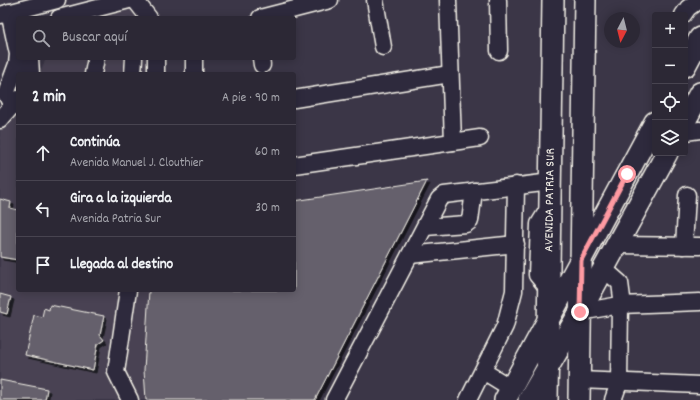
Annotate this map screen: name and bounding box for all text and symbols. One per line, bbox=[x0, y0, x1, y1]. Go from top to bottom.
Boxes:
north arrow bbox=[604, 12, 640, 48]
map controls bbox=[652, 12, 688, 156]
button: + bbox=[652, 12, 688, 48]
search box bbox=[16, 16, 296, 60]
icon: search bbox=[30, 27, 52, 49]
text: Buscar aquí bbox=[62, 27, 127, 49]
button: − bbox=[652, 48, 688, 84]
button: locate bbox=[652, 84, 688, 120]
text: 2 min bbox=[32, 86, 66, 110]
text: A pie · 90 m bbox=[222, 89, 280, 108]
button: layers bbox=[652, 120, 688, 156]
text: Continúa bbox=[70, 132, 120, 154]
icon: ahead bbox=[32, 142, 54, 164]
text: 60 m bbox=[255, 143, 280, 162]
street label: AVENIDA PATRIA SUR bbox=[540, 148, 560, 252]
text: Avenida Manuel J. Clouthier bbox=[70, 154, 203, 173]
route start bbox=[618, 165, 636, 183]
text: Gira a la izquierda bbox=[70, 188, 171, 210]
icon: left bbox=[32, 198, 54, 220]
text: 30 m bbox=[255, 199, 280, 218]
text: Avenida Patria Sur bbox=[70, 210, 161, 229]
icon: arrive bbox=[32, 254, 54, 276]
text: Llegada al destino bbox=[70, 254, 173, 276]
route end bbox=[571, 303, 589, 321]

